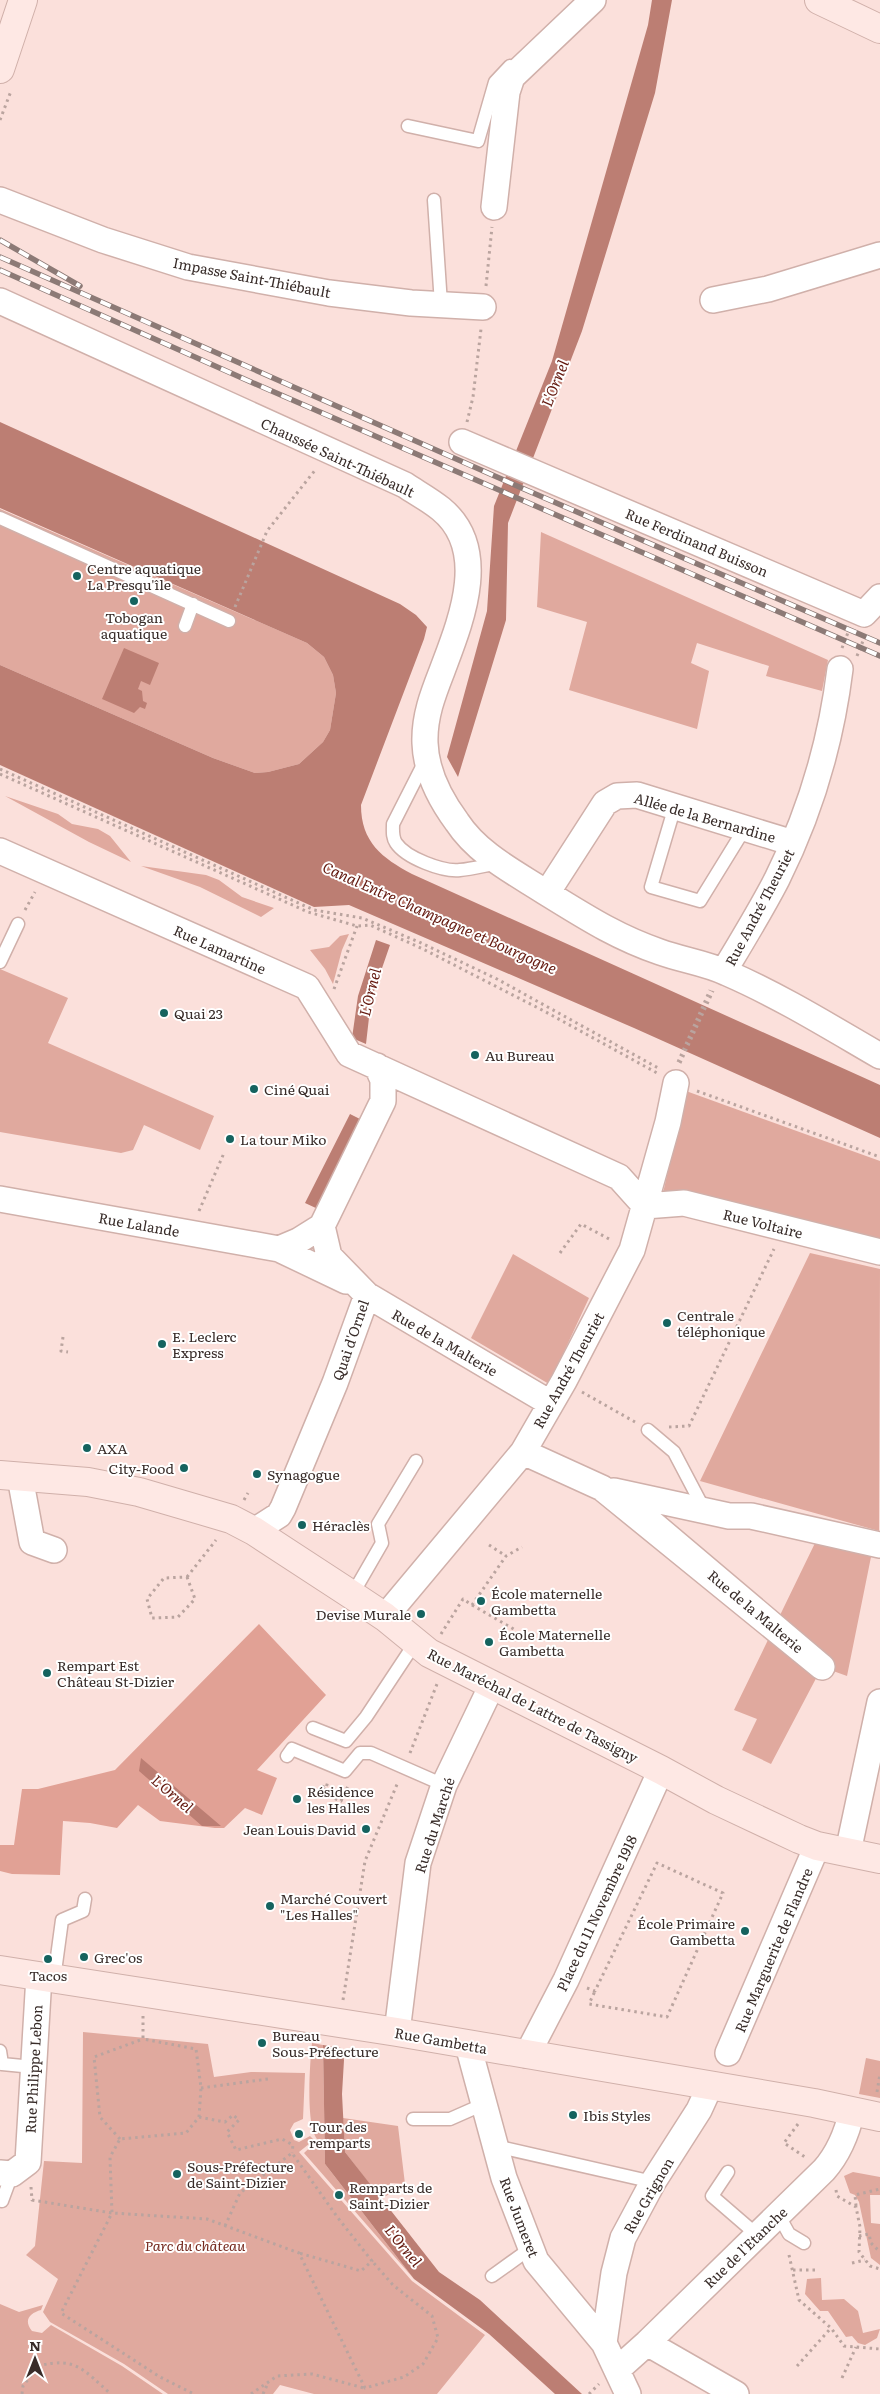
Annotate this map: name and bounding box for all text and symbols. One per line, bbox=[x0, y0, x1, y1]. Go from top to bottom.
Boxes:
street label: Impasse Saint-Thiébault bbox=[171, 252, 333, 302]
water label: L'Ornel bbox=[534, 355, 574, 410]
street label: Chaussée Saint-Thiébault bbox=[258, 413, 418, 502]
street label: Rue Ferdinand Buisson bbox=[623, 503, 771, 581]
place label: Centre aquatique La Presqu'île bbox=[87, 558, 201, 594]
marker: Centre aquatique La Presqu'île bbox=[71, 570, 83, 582]
marker: Tobogan aquatique bbox=[128, 595, 140, 607]
place label: Tobogan aquatique bbox=[101, 607, 167, 643]
street label: Allée de la Bernardine bbox=[632, 787, 778, 847]
street label: Rue André Theuriet bbox=[720, 845, 798, 969]
water label: Canal Entre Champagne et Bourgogne bbox=[319, 855, 561, 979]
street label: Rue Lamartine bbox=[171, 920, 269, 978]
water label: L'Ornel bbox=[352, 965, 386, 1018]
place label: Quai 23 bbox=[174, 1003, 223, 1023]
marker: Quai 23 bbox=[158, 1007, 170, 1019]
place label: Au Bureau bbox=[485, 1045, 554, 1065]
marker: Au Bureau bbox=[469, 1049, 481, 1061]
place label: Ciné Quai bbox=[264, 1079, 330, 1099]
marker: Ciné Quai bbox=[248, 1083, 260, 1095]
place label: La tour Miko bbox=[240, 1129, 326, 1149]
marker: La tour Miko bbox=[224, 1133, 236, 1145]
street label: Rue Voltaire bbox=[721, 1203, 805, 1243]
street label: Rue Lalande bbox=[97, 1207, 181, 1241]
street label: Quai d'Ornel bbox=[327, 1297, 373, 1383]
street label: Rue de la Malterie bbox=[388, 1304, 502, 1380]
place label: Centrale téléphonique bbox=[677, 1305, 765, 1341]
street label: Rue André Theuriet bbox=[528, 1308, 608, 1432]
marker: Centrale téléphonique bbox=[661, 1317, 673, 1329]
place label: E. Leclerc Express bbox=[172, 1326, 237, 1362]
marker: E. Leclerc Express bbox=[156, 1338, 168, 1350]
place label: AXA bbox=[97, 1438, 128, 1458]
marker: AXA bbox=[81, 1442, 93, 1454]
place label: City-Food bbox=[109, 1458, 174, 1478]
marker: City-Food bbox=[178, 1462, 190, 1474]
place label: Synagogue bbox=[267, 1464, 340, 1484]
marker: Synagogue bbox=[251, 1468, 263, 1480]
place label: Héraclès bbox=[312, 1515, 370, 1535]
marker: Héraclès bbox=[296, 1519, 308, 1531]
street label: Rue de la Malterie bbox=[704, 1565, 808, 1657]
place label: École maternelle Gambetta bbox=[491, 1583, 602, 1619]
marker: École maternelle Gambetta bbox=[475, 1595, 487, 1607]
place label: Devise Murale bbox=[316, 1604, 411, 1624]
marker: Devise Murale bbox=[415, 1608, 427, 1620]
place label: École Maternelle Gambetta bbox=[499, 1624, 610, 1660]
marker: École Maternelle Gambetta bbox=[483, 1636, 495, 1648]
street label: Rue Maréchal de Lattre de Tassigny bbox=[424, 1643, 642, 1767]
place label: Rempart Est Château St-Dizier bbox=[57, 1655, 175, 1691]
marker: Rempart Est Château St-Dizier bbox=[41, 1667, 53, 1679]
water label: L'Ornel bbox=[147, 1768, 199, 1818]
street label: Rue du Marché bbox=[409, 1775, 459, 1875]
place label: Résidence les Halles bbox=[307, 1781, 374, 1817]
marker: Résidence les Halles bbox=[291, 1793, 303, 1805]
place label: Jean Louis David bbox=[243, 1819, 356, 1839]
marker: Jean Louis David bbox=[360, 1823, 372, 1835]
street label: Place du 11 Novembre 1918 bbox=[551, 1831, 641, 1994]
street label: Rue Marguerite de Flandre bbox=[729, 1865, 817, 2035]
place label: Marché Couvert "Les Halles" bbox=[280, 1888, 388, 1924]
marker: Marché Couvert "Les Halles" bbox=[264, 1900, 276, 1912]
place label: École Primaire Gambetta bbox=[637, 1913, 735, 1949]
marker: École Primaire Gambetta bbox=[739, 1925, 751, 1937]
place label: Grec'os bbox=[94, 1947, 142, 1967]
marker: Grec'os bbox=[78, 1951, 90, 1963]
marker: Tacos bbox=[42, 1953, 54, 1965]
place label: Tacos bbox=[29, 1965, 67, 1985]
street label: Rue Philippe Lebon bbox=[20, 2004, 46, 2134]
street label: Rue Gambetta bbox=[393, 2022, 489, 2058]
place label: Bureau Sous-Préfecture bbox=[272, 2025, 379, 2061]
marker: Bureau Sous-Préfecture bbox=[256, 2037, 268, 2049]
place label: Ibis Styles bbox=[583, 2105, 650, 2125]
marker: Ibis Styles bbox=[567, 2109, 579, 2121]
place label: Tour des remparts bbox=[309, 2116, 370, 2152]
marker: Tour des remparts bbox=[293, 2128, 305, 2140]
street label: Rue Grignon bbox=[618, 2153, 678, 2237]
place label: Sous-Préfecture de Saint-Dizier bbox=[187, 2156, 294, 2192]
marker: Sous-Préfecture de Saint-Dizier bbox=[171, 2168, 183, 2180]
street label: Rue Jumeret bbox=[496, 2174, 545, 2260]
place label: Remparts de Saint-Dizier bbox=[349, 2177, 432, 2213]
marker: Remparts de Saint-Dizier bbox=[333, 2189, 345, 2201]
street label: Rue de l'Etanche bbox=[699, 2202, 791, 2292]
water label: L'Ornel bbox=[380, 2219, 429, 2272]
park label: Parc du château bbox=[145, 2235, 246, 2255]
north arrow bbox=[10, 2334, 60, 2384]
text: N bbox=[29, 2335, 41, 2355]

